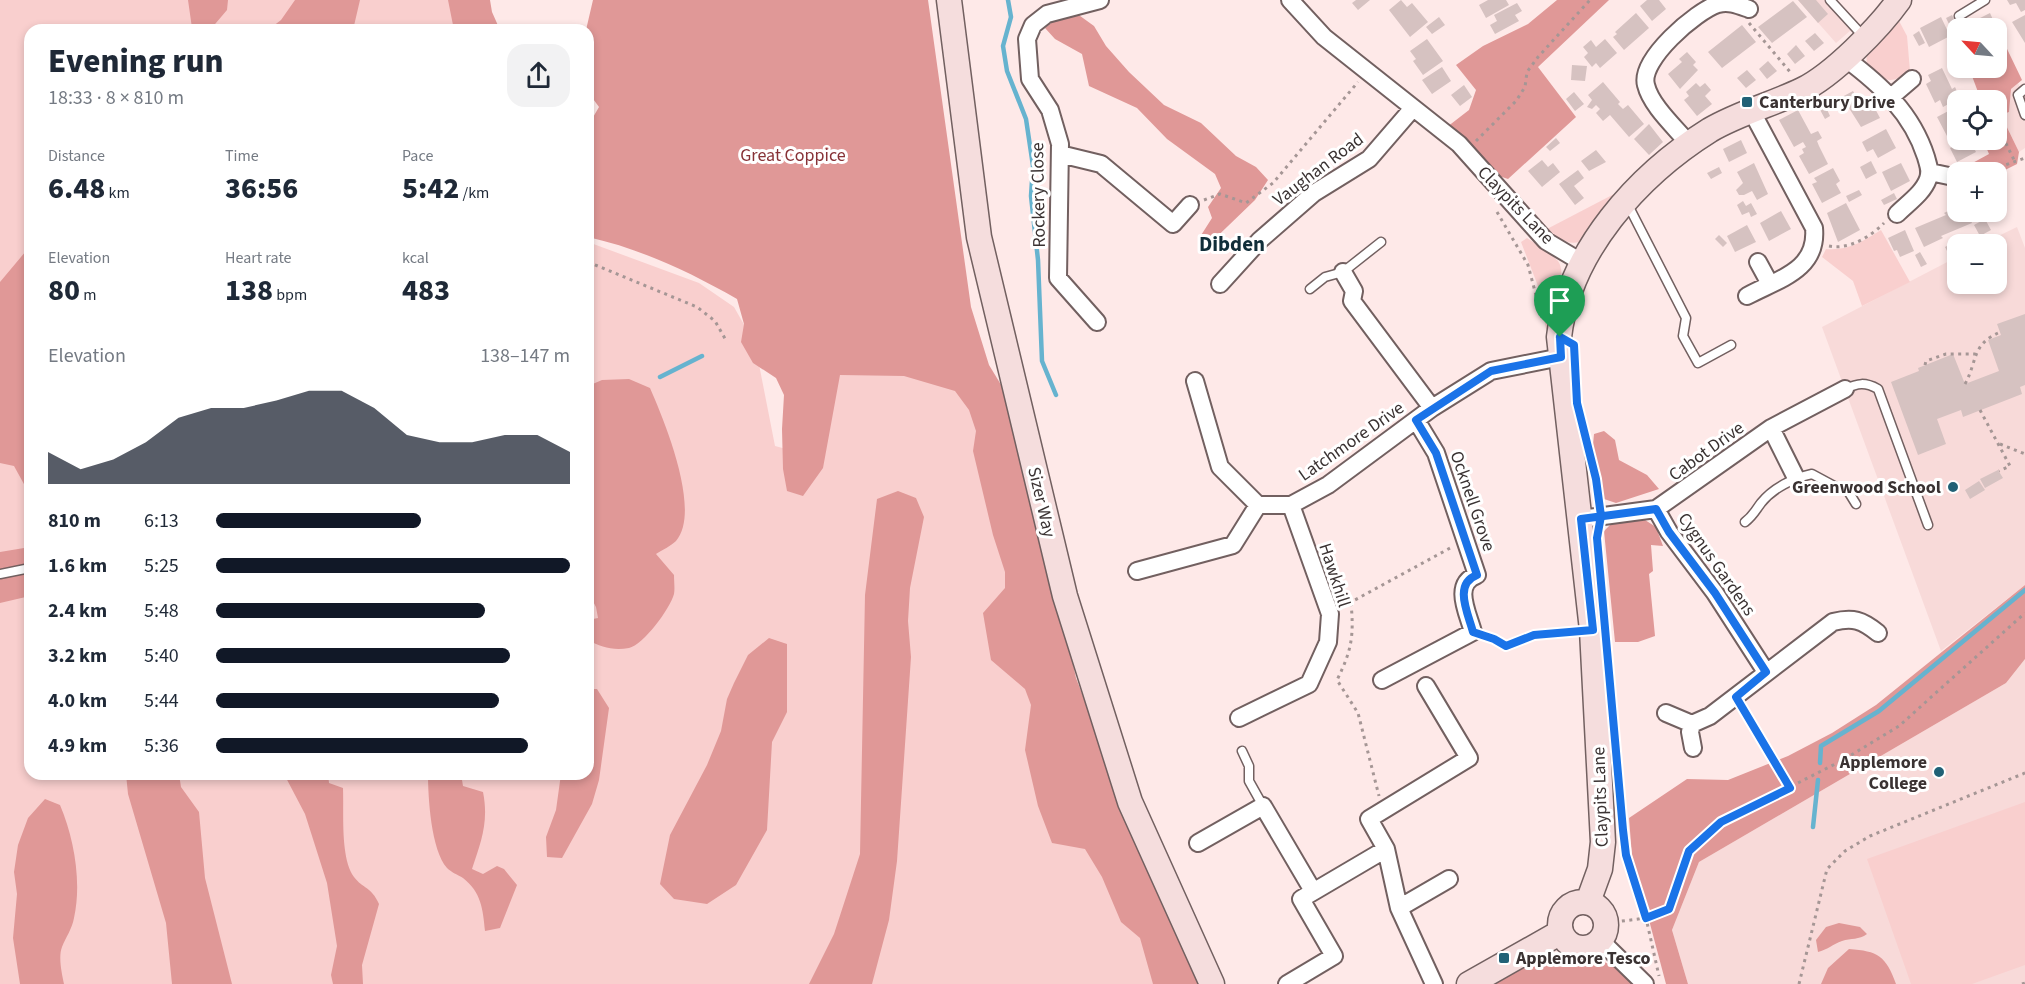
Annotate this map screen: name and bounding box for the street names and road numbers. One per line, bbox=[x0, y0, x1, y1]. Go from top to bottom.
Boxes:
street label: Vaughan Road bbox=[1268, 127, 1369, 212]
street label: Rockery Close bbox=[1025, 142, 1052, 248]
street label: Claypits Lane bbox=[1472, 161, 1560, 250]
street label: Latchmore Drive bbox=[1293, 396, 1409, 487]
street label: Cabot Drive bbox=[1664, 416, 1749, 487]
street label: Ocknell Grove bbox=[1444, 448, 1501, 555]
street label: Sizer Way bbox=[1021, 464, 1062, 540]
street label: Cygnus Gardens bbox=[1672, 508, 1761, 621]
street label: Hawkhill bbox=[1312, 540, 1357, 610]
street label: Claypits Lane bbox=[1586, 746, 1615, 848]

